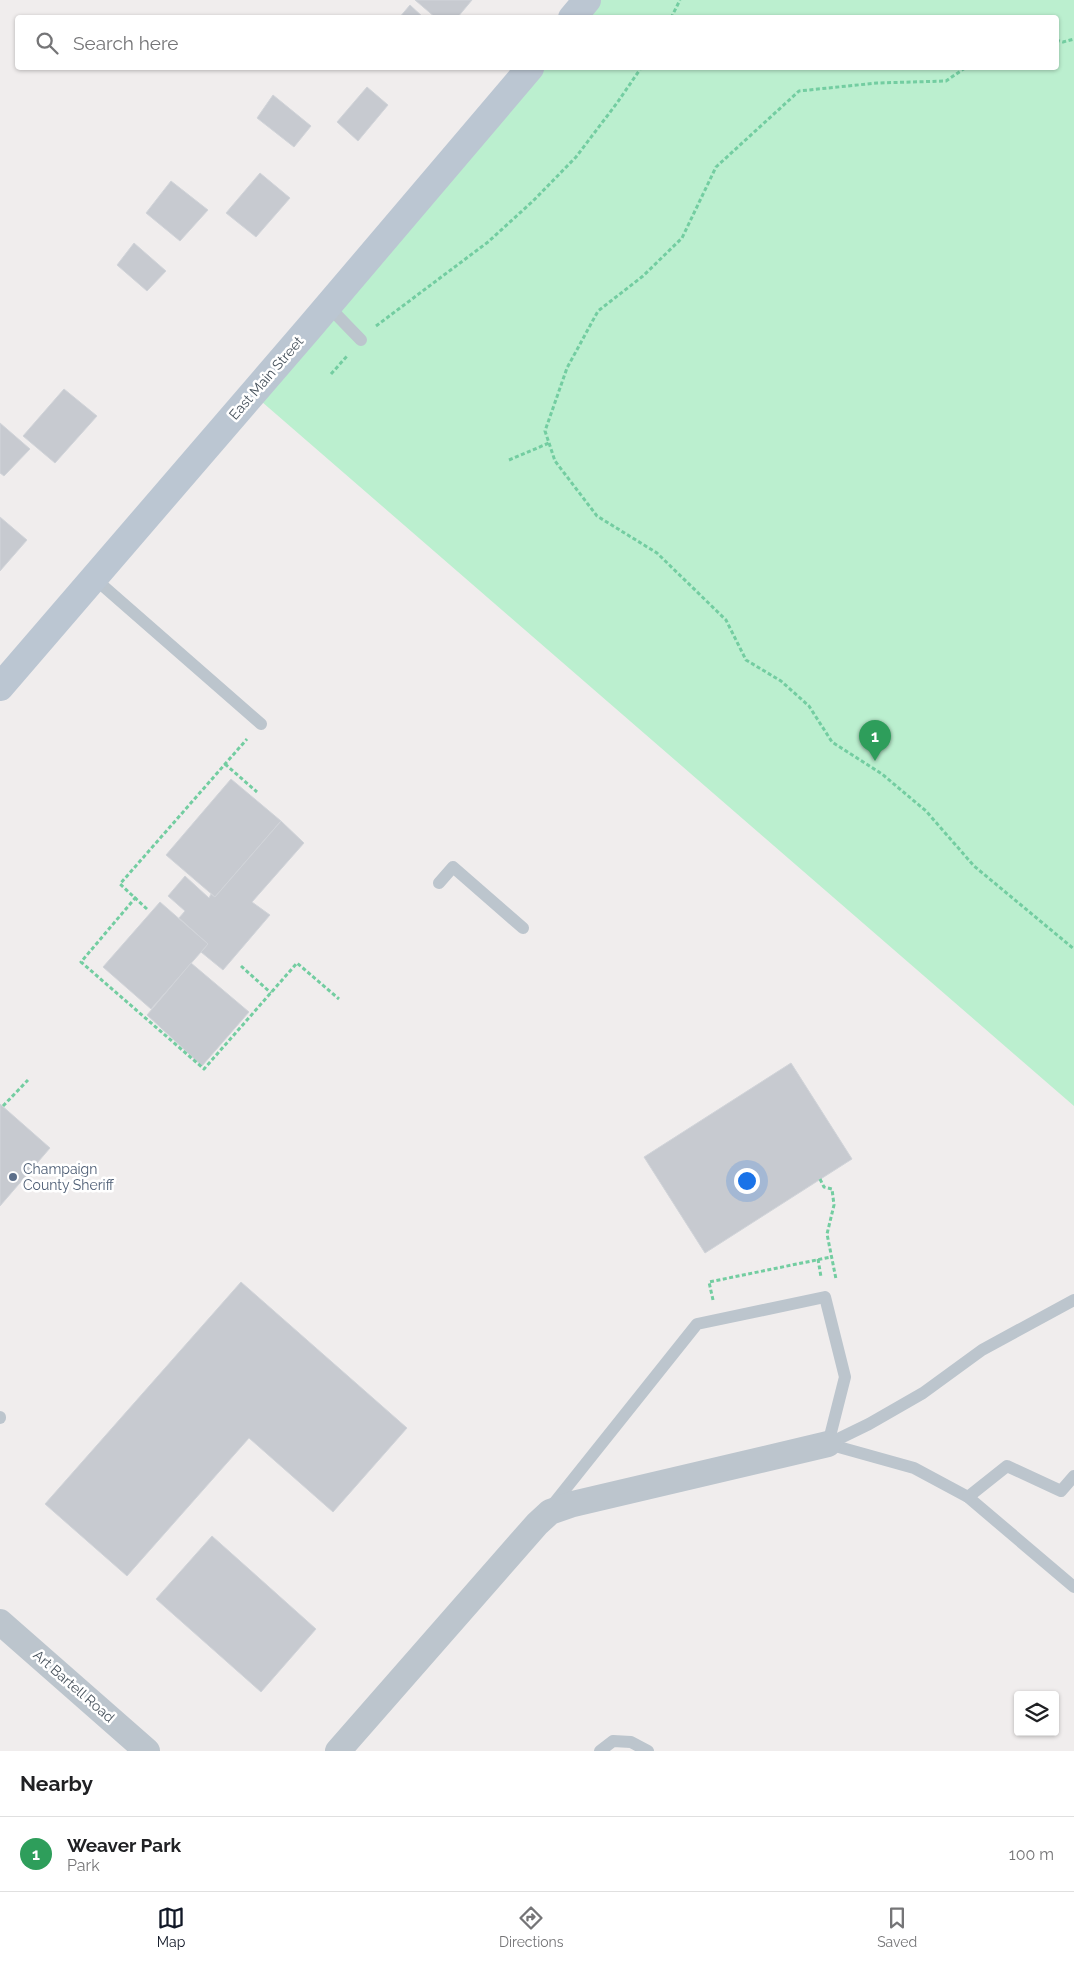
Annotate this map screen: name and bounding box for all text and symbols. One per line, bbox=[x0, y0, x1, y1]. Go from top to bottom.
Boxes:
search box bbox=[15, 15, 1059, 70]
icon: search bbox=[33, 29, 61, 57]
text: Search here bbox=[73, 32, 179, 54]
street label: East Main Street bbox=[226, 333, 307, 423]
pin: 1 bbox=[859, 720, 891, 761]
place label: Champaign County Sheriff bbox=[23, 1161, 115, 1193]
your location bbox=[734, 1168, 760, 1194]
marker: Champaign County Sheriff bbox=[7, 1171, 19, 1183]
street label: Art Bartell Road bbox=[30, 1647, 118, 1725]
map controls bbox=[1014, 1691, 1059, 1736]
button: layers bbox=[1014, 1691, 1059, 1736]
text: Nearby bbox=[20, 1771, 93, 1796]
text: Weaver Park bbox=[67, 1834, 181, 1856]
text: 1 bbox=[32, 1845, 40, 1864]
text: 100 m bbox=[1009, 1845, 1054, 1864]
text: Park bbox=[67, 1856, 100, 1875]
tab: Map bbox=[157, 1904, 185, 1950]
tab: Directions bbox=[499, 1904, 564, 1950]
tab: Saved bbox=[877, 1904, 917, 1950]

